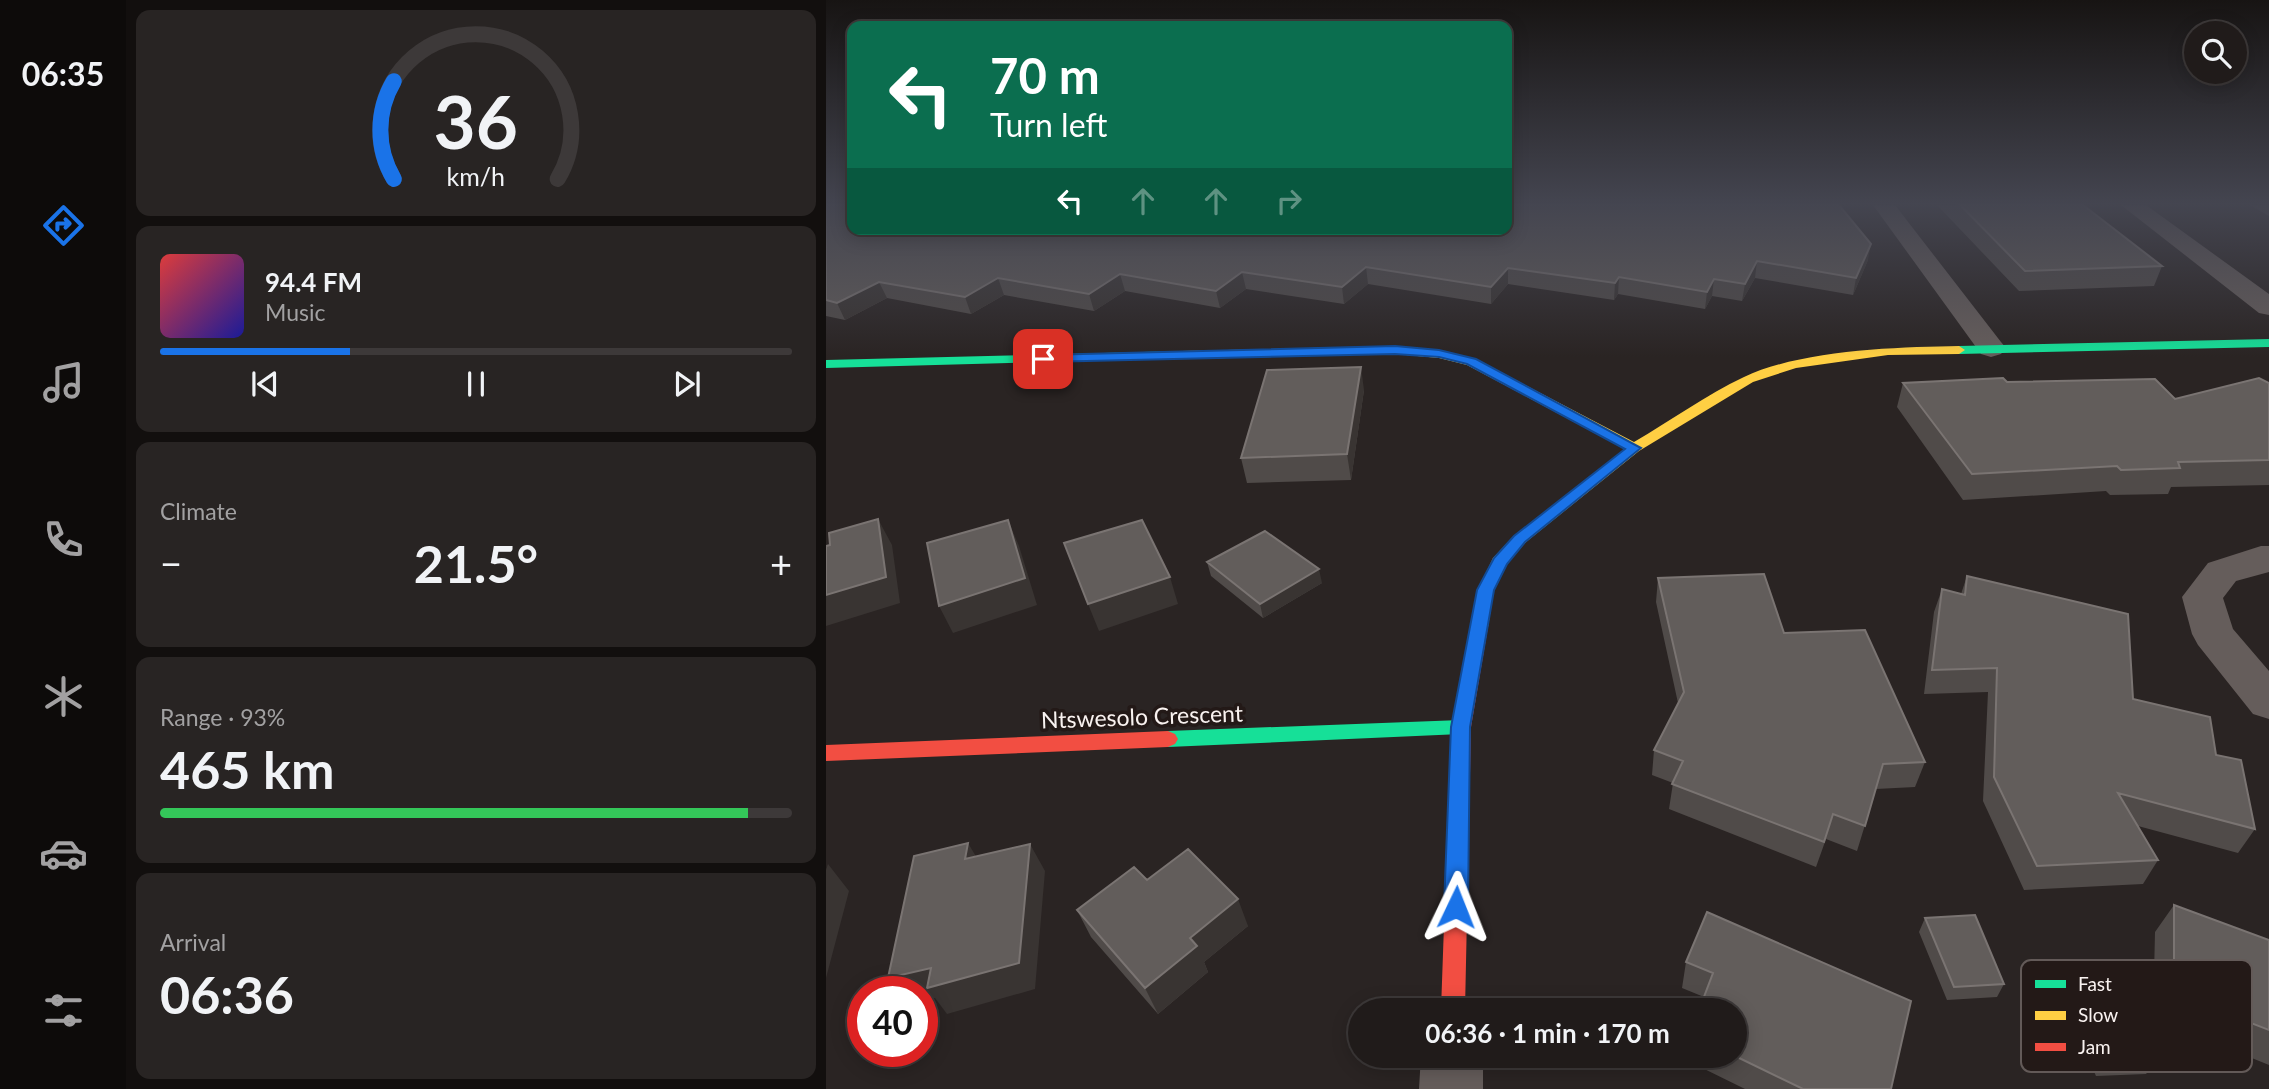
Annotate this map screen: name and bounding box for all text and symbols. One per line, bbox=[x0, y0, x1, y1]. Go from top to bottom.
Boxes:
map controls bbox=[2184, 21, 2247, 84]
button: search bbox=[2184, 21, 2247, 84]
text: 70 m bbox=[990, 46, 1100, 104]
icon: left bbox=[875, 49, 966, 140]
text: 06:35 bbox=[22, 54, 104, 93]
text: 36 bbox=[434, 77, 518, 165]
text: Turn left bbox=[990, 105, 1107, 144]
text: km/h bbox=[447, 161, 505, 191]
icon: left bbox=[1051, 182, 1089, 220]
icon: ahead bbox=[1124, 182, 1162, 220]
icon: ahead bbox=[1197, 182, 1235, 220]
icon: right bbox=[1270, 182, 1308, 220]
icon: directions bbox=[39, 201, 88, 250]
text: 94.4 FM bbox=[265, 266, 362, 298]
text: Music bbox=[265, 298, 325, 326]
pin bbox=[1013, 329, 1073, 389]
icon: arrive bbox=[1024, 340, 1062, 378]
icon: music bbox=[39, 358, 88, 407]
icon: previous bbox=[246, 365, 284, 403]
icon: pause bbox=[457, 365, 495, 403]
icon: next bbox=[668, 365, 706, 403]
text: Climate bbox=[160, 497, 237, 525]
icon: phone bbox=[39, 515, 88, 564]
text: 21.5° bbox=[414, 532, 538, 594]
text: − bbox=[160, 540, 182, 586]
text: + bbox=[770, 540, 792, 586]
icon: climate bbox=[39, 672, 88, 721]
street label: Ntswesolo Crescent bbox=[1041, 698, 1244, 734]
text: Range · 93% bbox=[160, 703, 285, 731]
text: 465 km bbox=[160, 738, 334, 800]
icon: car bbox=[39, 829, 88, 878]
position arrow bbox=[1419, 870, 1493, 944]
text: Arrival bbox=[160, 928, 226, 956]
legend bbox=[2021, 960, 2252, 1072]
text: 06:36 bbox=[160, 963, 294, 1025]
text: Fast bbox=[2078, 972, 2112, 995]
speed limit sign: 40 bbox=[847, 976, 938, 1067]
icon: filters bbox=[39, 986, 88, 1035]
text: Slow bbox=[2078, 1003, 2118, 1026]
text: 06:36 · 1 min · 170 m bbox=[1425, 1017, 1670, 1049]
text: Jam bbox=[2078, 1035, 2111, 1058]

